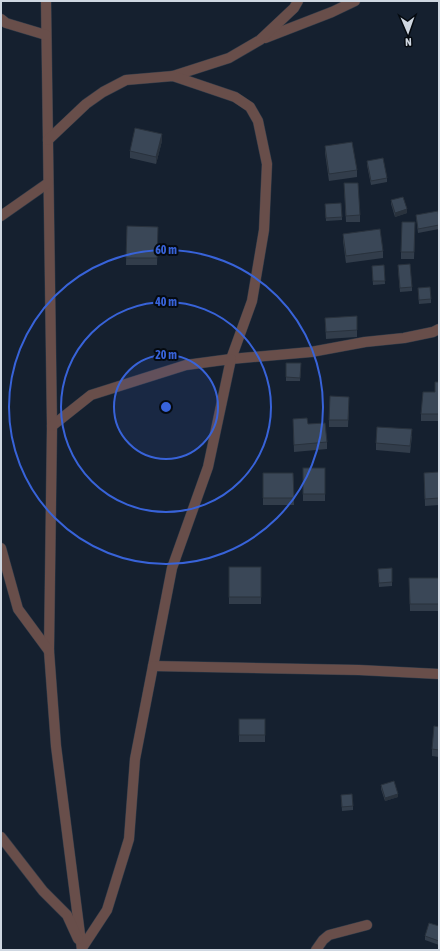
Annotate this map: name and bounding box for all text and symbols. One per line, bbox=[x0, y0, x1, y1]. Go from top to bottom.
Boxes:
north arrow bbox=[388, 12, 428, 52]
text: N bbox=[405, 36, 412, 48]
text: 60 m bbox=[155, 243, 177, 257]
text: 40 m bbox=[154, 295, 177, 309]
text: 20 m bbox=[155, 348, 177, 362]
centre of rings bbox=[159, 400, 173, 414]

